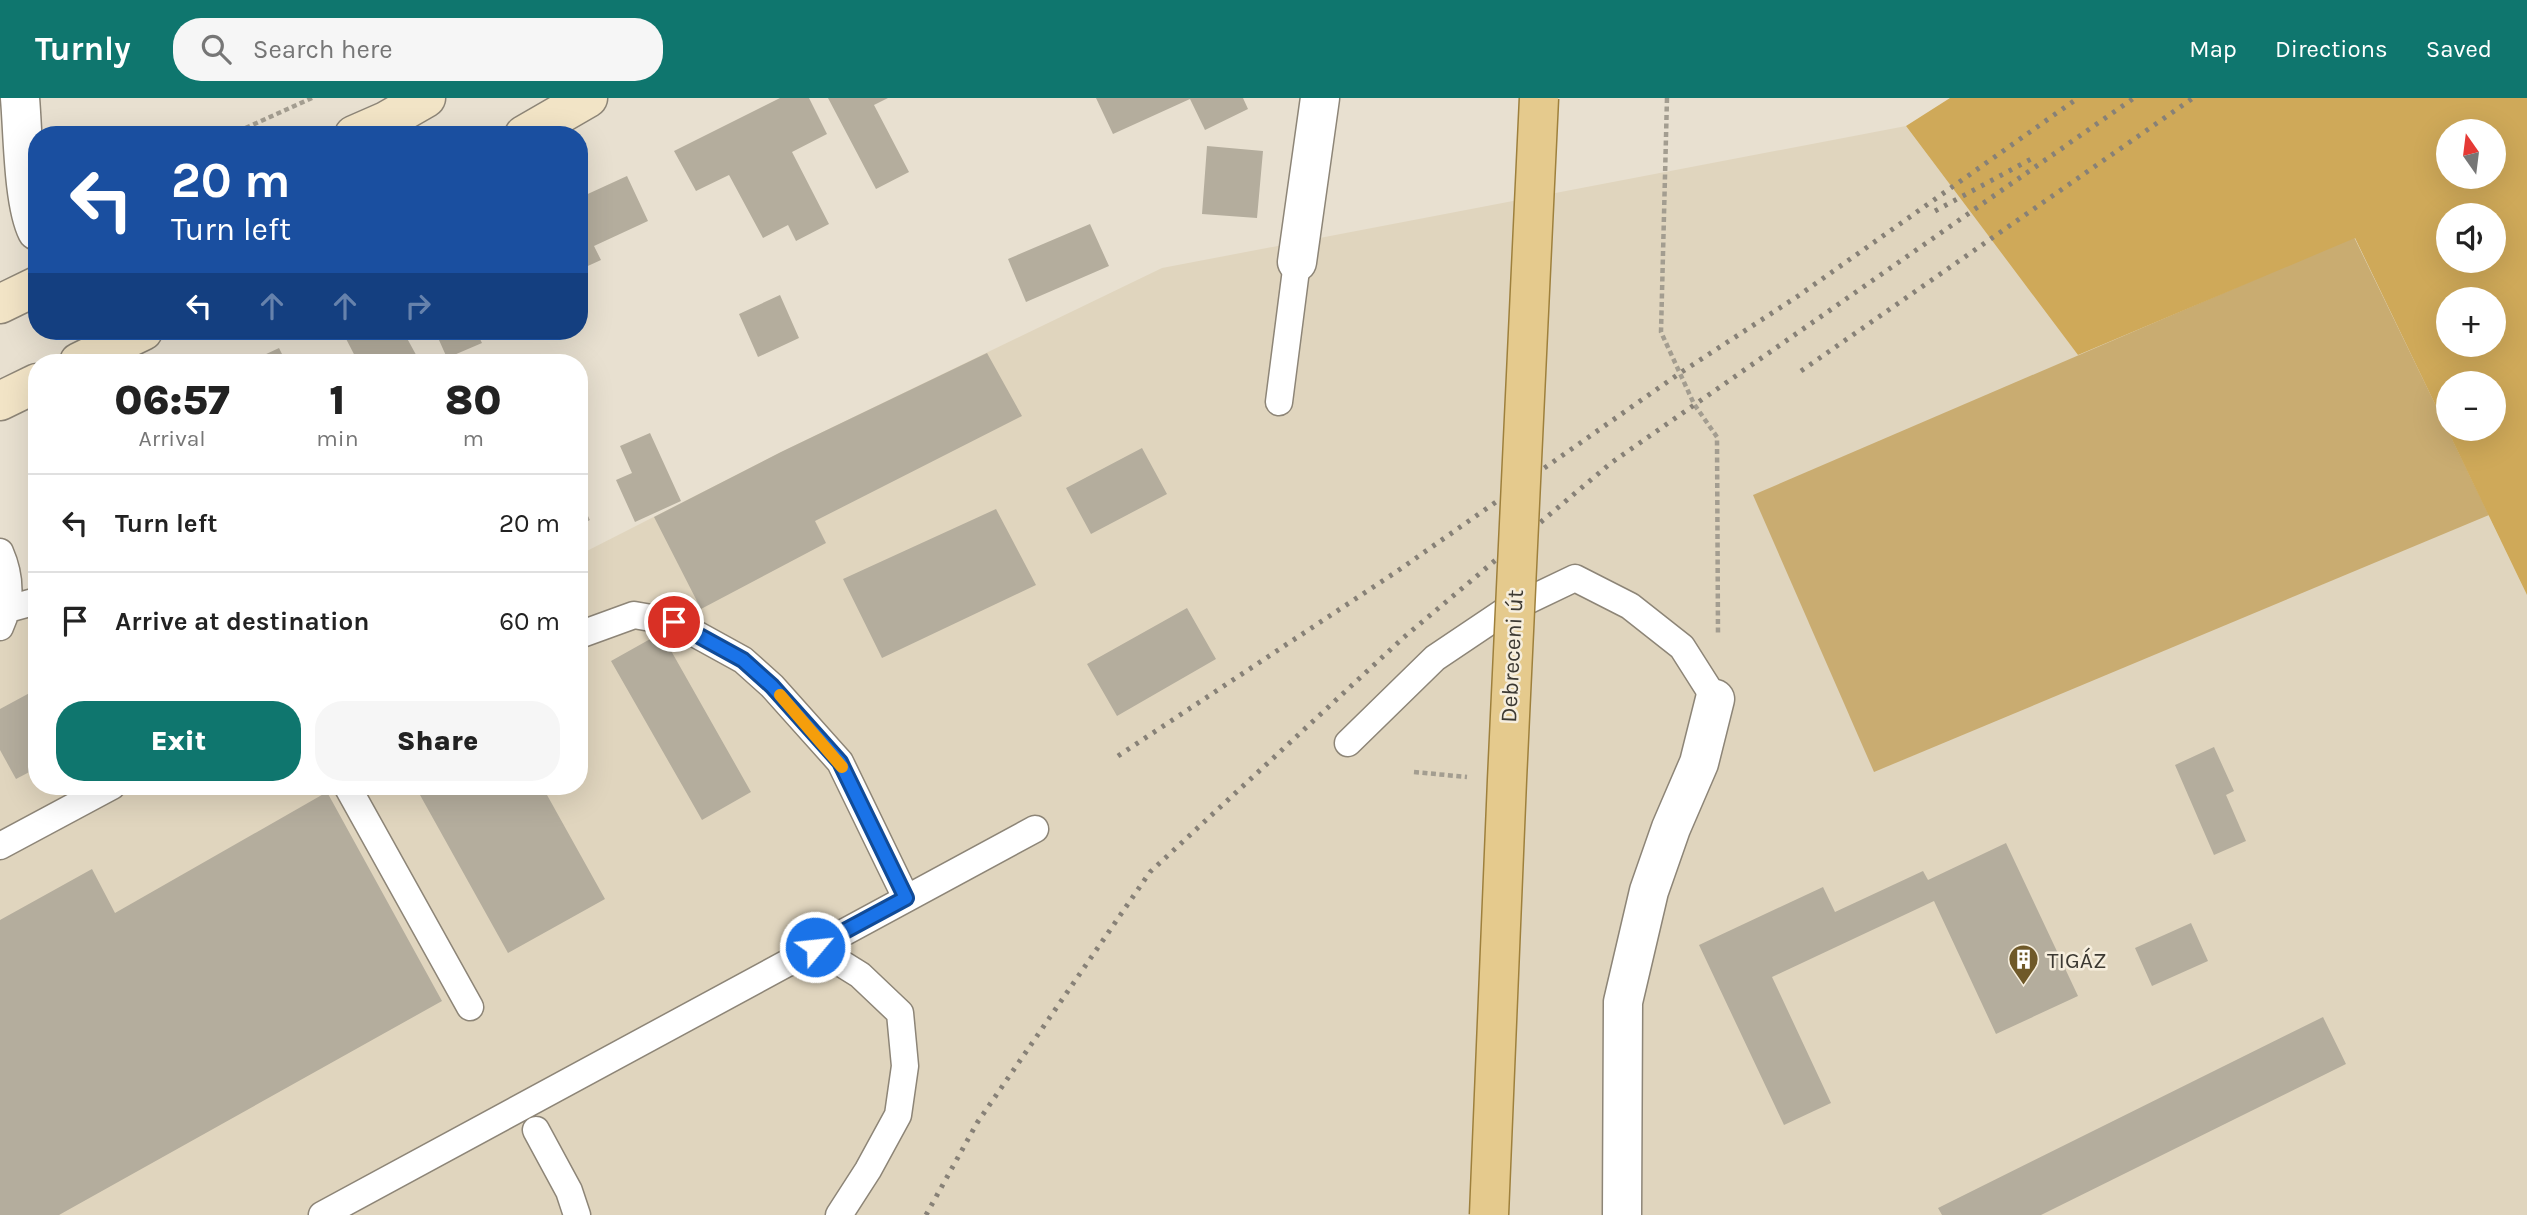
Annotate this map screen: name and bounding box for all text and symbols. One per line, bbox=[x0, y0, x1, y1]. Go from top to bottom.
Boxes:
search box bbox=[173, 18, 663, 81]
text: Turnly bbox=[35, 30, 131, 68]
icon: search bbox=[197, 30, 235, 68]
text: Search here bbox=[253, 34, 393, 65]
text: Map bbox=[2189, 35, 2237, 63]
text: Directions bbox=[2275, 35, 2388, 63]
text: Saved bbox=[2426, 35, 2492, 63]
north arrow bbox=[2436, 119, 2506, 189]
map controls bbox=[2436, 119, 2506, 441]
text: 20 m bbox=[171, 152, 291, 209]
icon: left bbox=[56, 154, 147, 245]
button: sound bbox=[2436, 203, 2506, 273]
text: Turn left bbox=[171, 211, 291, 248]
icon: left bbox=[180, 287, 218, 325]
icon: ahead bbox=[253, 287, 291, 325]
icon: ahead bbox=[326, 287, 364, 325]
icon: right bbox=[399, 287, 437, 325]
button: + bbox=[2436, 287, 2506, 357]
button: − bbox=[2436, 371, 2506, 441]
text: 06:57 bbox=[114, 375, 230, 425]
text: 1 bbox=[329, 375, 345, 425]
text: 80 bbox=[445, 375, 502, 425]
text: Arrival bbox=[138, 425, 206, 452]
text: min bbox=[316, 425, 359, 452]
text: m bbox=[462, 425, 484, 452]
icon: left bbox=[56, 504, 94, 542]
text: Turn left bbox=[115, 508, 217, 539]
text: 20 m bbox=[499, 508, 560, 539]
street label: Debreceni út bbox=[1495, 588, 1529, 723]
pin bbox=[644, 592, 704, 652]
icon: arrive bbox=[56, 602, 94, 640]
icon: arrive bbox=[655, 603, 693, 641]
text: Arrive at destination bbox=[115, 606, 369, 637]
text: 60 m bbox=[499, 606, 560, 637]
button: Exit bbox=[56, 701, 301, 781]
button: Share bbox=[315, 701, 560, 781]
position arrow bbox=[778, 910, 852, 984]
building icon: TIGÁZ bbox=[2007, 943, 2041, 987]
place label: TIGÁZ bbox=[2047, 947, 2107, 974]

